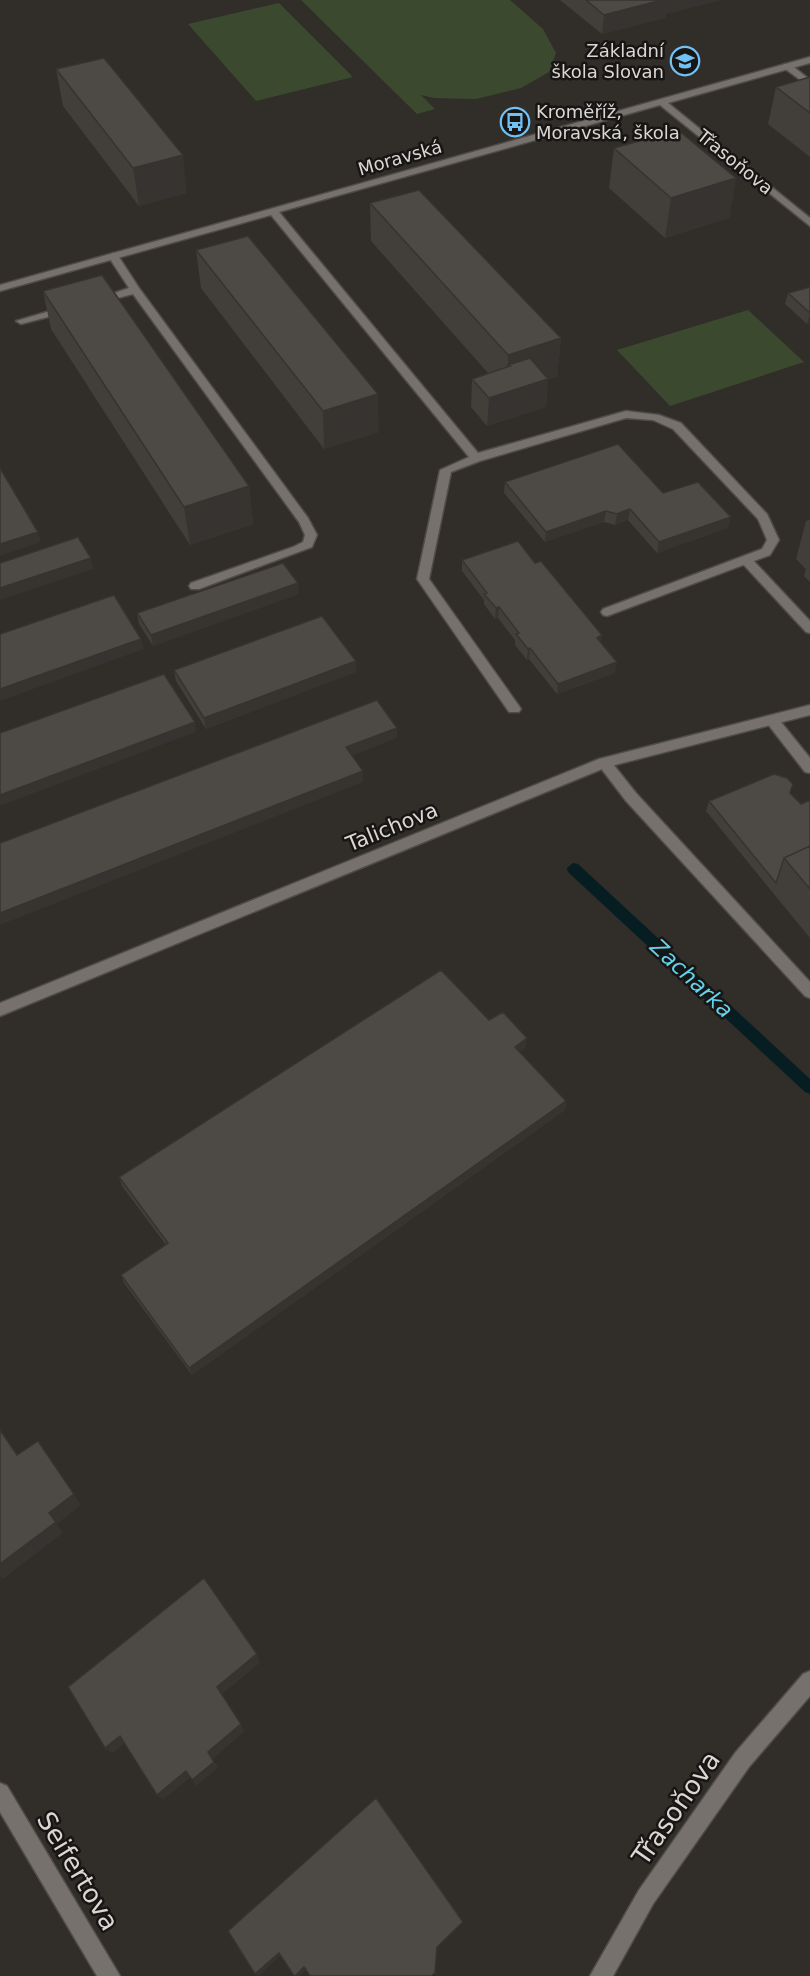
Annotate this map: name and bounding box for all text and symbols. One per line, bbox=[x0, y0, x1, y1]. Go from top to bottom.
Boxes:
place label: Základní škola Slovan bbox=[552, 40, 665, 82]
school or university icon: Základní škola Slovan bbox=[669, 45, 701, 77]
place label: Kroměříž, Moravská, škola bbox=[536, 101, 680, 143]
bus stop icon: Kroměříž, Moravská, škola bbox=[499, 106, 531, 138]
street label: Třasoňova bbox=[692, 124, 777, 198]
street label: Moravská bbox=[356, 136, 444, 179]
street label: Talichova bbox=[342, 798, 441, 857]
water label: Zacharka bbox=[645, 933, 738, 1023]
street label: Třasoňova bbox=[625, 1745, 726, 1871]
street label: Seifertova bbox=[31, 1806, 125, 1936]

